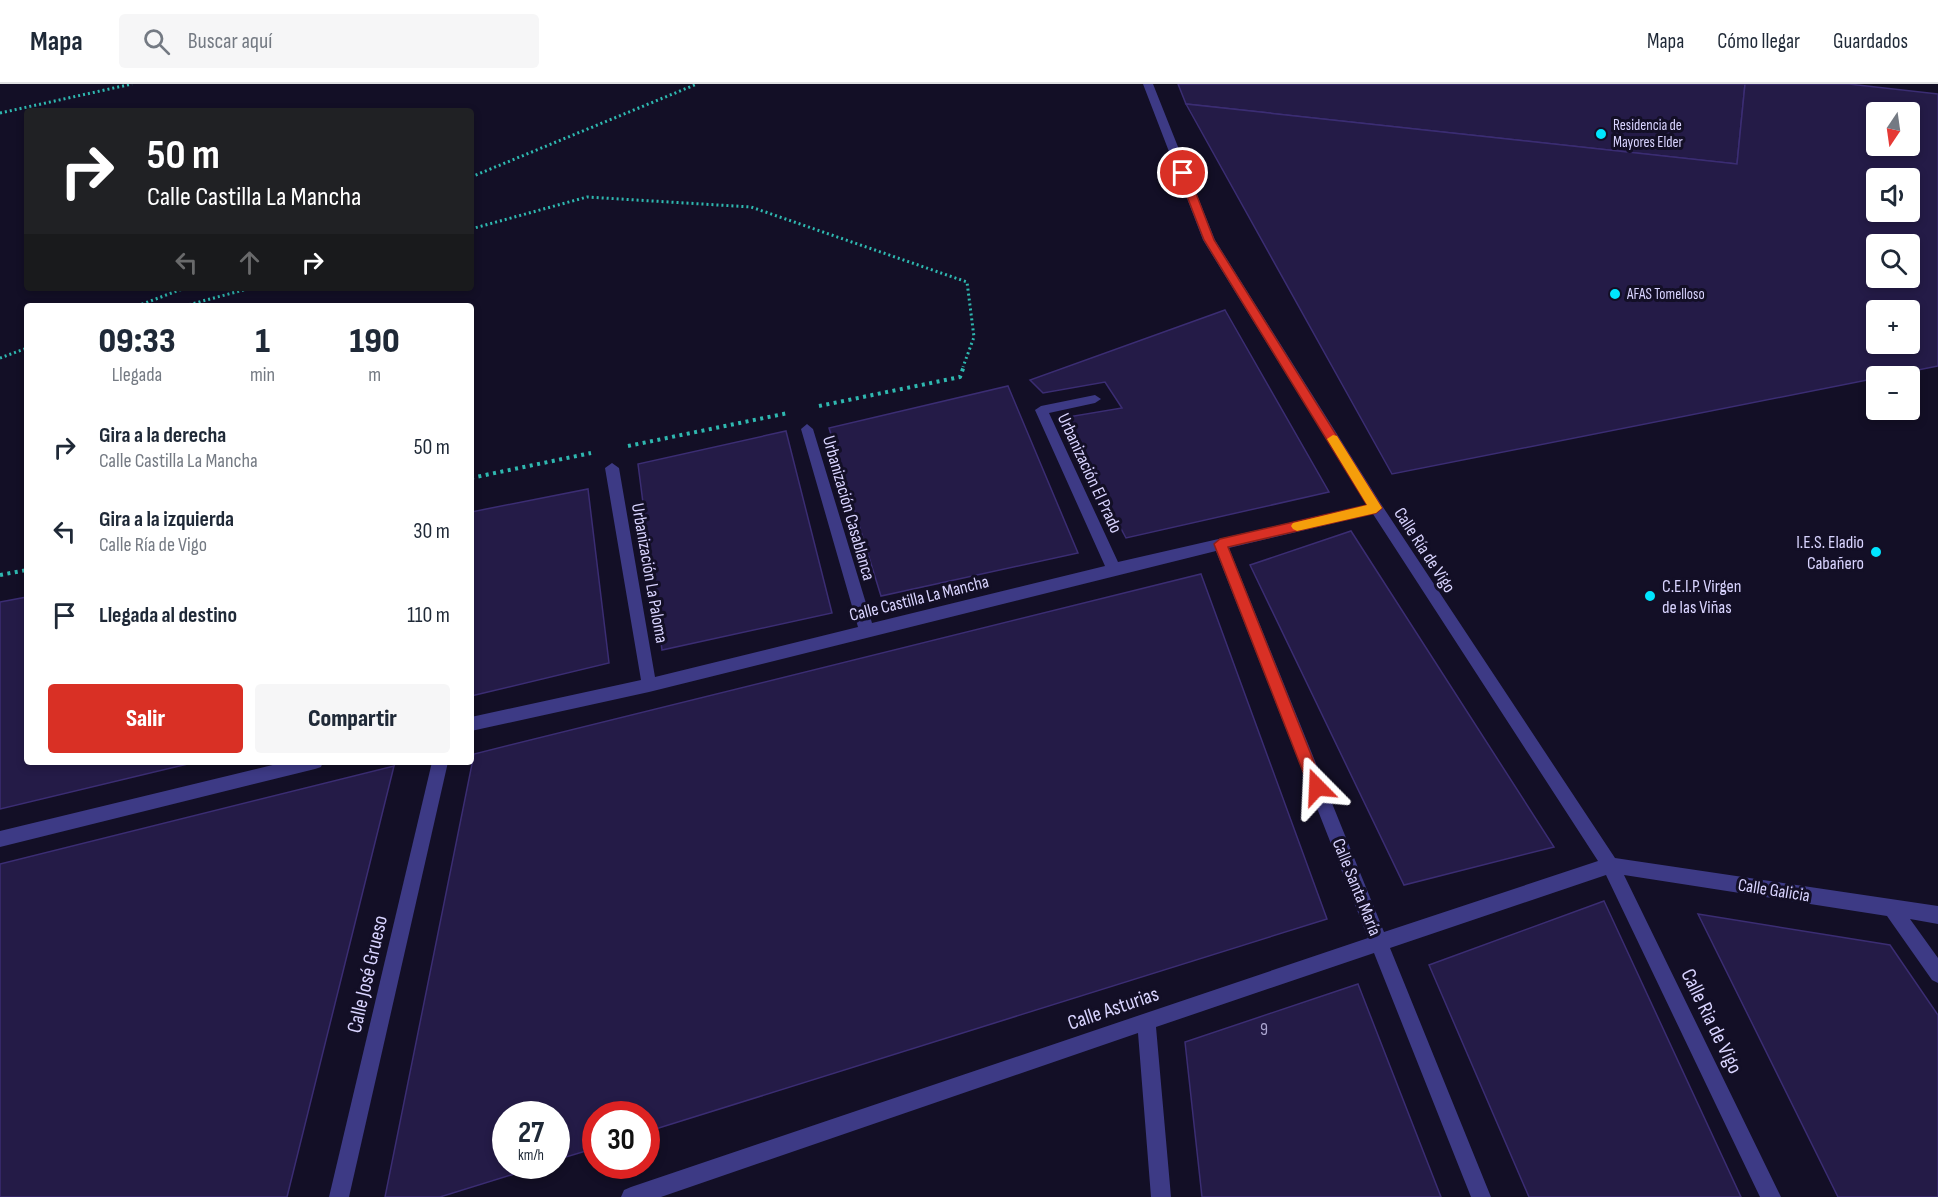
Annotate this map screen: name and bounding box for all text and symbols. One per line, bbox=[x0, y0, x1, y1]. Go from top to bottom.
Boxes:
search box bbox=[119, 14, 539, 68]
text: Mapa bbox=[30, 25, 83, 58]
icon: search bbox=[140, 25, 173, 58]
text: Buscar aquí bbox=[188, 28, 272, 55]
text: Mapa bbox=[1647, 29, 1684, 54]
text: Cómo llegar bbox=[1717, 29, 1800, 54]
text: Guardados bbox=[1833, 29, 1908, 54]
north arrow bbox=[1866, 102, 1920, 156]
map controls bbox=[1866, 102, 1920, 420]
place label: Residencia de Mayores Elder bbox=[1613, 116, 1684, 152]
marker: Residencia de Mayores Elder bbox=[1594, 127, 1608, 141]
text: 50 m bbox=[147, 130, 220, 181]
icon: right bbox=[48, 132, 126, 210]
pin bbox=[1157, 147, 1208, 198]
icon: arrive bbox=[1166, 156, 1199, 189]
button: sound bbox=[1866, 168, 1920, 222]
text: Calle Castilla La Mancha bbox=[147, 181, 361, 213]
button: search bbox=[1866, 234, 1920, 288]
icon: left bbox=[170, 246, 203, 279]
icon: ahead bbox=[233, 246, 266, 279]
icon: right bbox=[296, 246, 329, 279]
place label: AFAS Tomelloso bbox=[1626, 285, 1705, 304]
marker: AFAS Tomelloso bbox=[1608, 287, 1622, 301]
button: + bbox=[1866, 300, 1920, 354]
text: 09:33 bbox=[98, 320, 176, 363]
text: 1 bbox=[255, 320, 270, 363]
text: 190 bbox=[350, 320, 400, 363]
text: Llegada bbox=[112, 363, 162, 387]
text: min bbox=[250, 363, 275, 387]
text: m bbox=[368, 363, 381, 387]
button: − bbox=[1866, 366, 1920, 420]
street label: Urbanización El Prado bbox=[1053, 410, 1126, 536]
text: Gira a la derecha bbox=[99, 422, 226, 449]
icon: right bbox=[48, 431, 81, 464]
street label: Urbanización Casablanca bbox=[818, 433, 879, 583]
text: 50 m bbox=[414, 434, 450, 461]
text: Calle Castilla La Mancha bbox=[99, 449, 258, 473]
street label: Urbanización La Paloma bbox=[627, 502, 672, 645]
street label: Calle Ría de Vigo bbox=[1389, 504, 1460, 597]
text: Gira a la izquierda bbox=[99, 506, 234, 533]
icon: left bbox=[48, 515, 81, 548]
text: 30 m bbox=[413, 518, 450, 545]
place label: I.E.S. Eladio Cabañero bbox=[1796, 532, 1864, 574]
text: Calle Ría de Vigo bbox=[99, 533, 207, 557]
marker: I.E.S. Eladio Cabañero bbox=[1869, 545, 1883, 559]
street label: Calle Castilla La Mancha bbox=[847, 571, 991, 626]
place label: C.E.I.P. Virgen de las Viñas bbox=[1662, 576, 1741, 618]
marker: C.E.I.P. Virgen de las Viñas bbox=[1643, 589, 1657, 603]
icon: arrive bbox=[48, 599, 81, 632]
text: Llegada al destino bbox=[99, 602, 237, 629]
text: 110 m bbox=[407, 602, 450, 629]
button: Salir bbox=[48, 684, 243, 753]
button: Compartir bbox=[255, 684, 450, 753]
position arrow bbox=[1285, 755, 1349, 819]
street label: Calle Santa María bbox=[1328, 836, 1386, 939]
street label: Calle Galicia bbox=[1736, 874, 1811, 907]
street label: Calle José Grueso bbox=[342, 913, 393, 1035]
street label: Calle Ria de Vigo bbox=[1675, 965, 1748, 1078]
street label: Calle Asturias bbox=[1064, 981, 1162, 1036]
house number: 9 bbox=[1260, 1019, 1268, 1040]
speed limit sign: 30 bbox=[582, 1101, 660, 1179]
text: 27 bbox=[518, 1115, 544, 1151]
text: km/h bbox=[518, 1146, 544, 1165]

